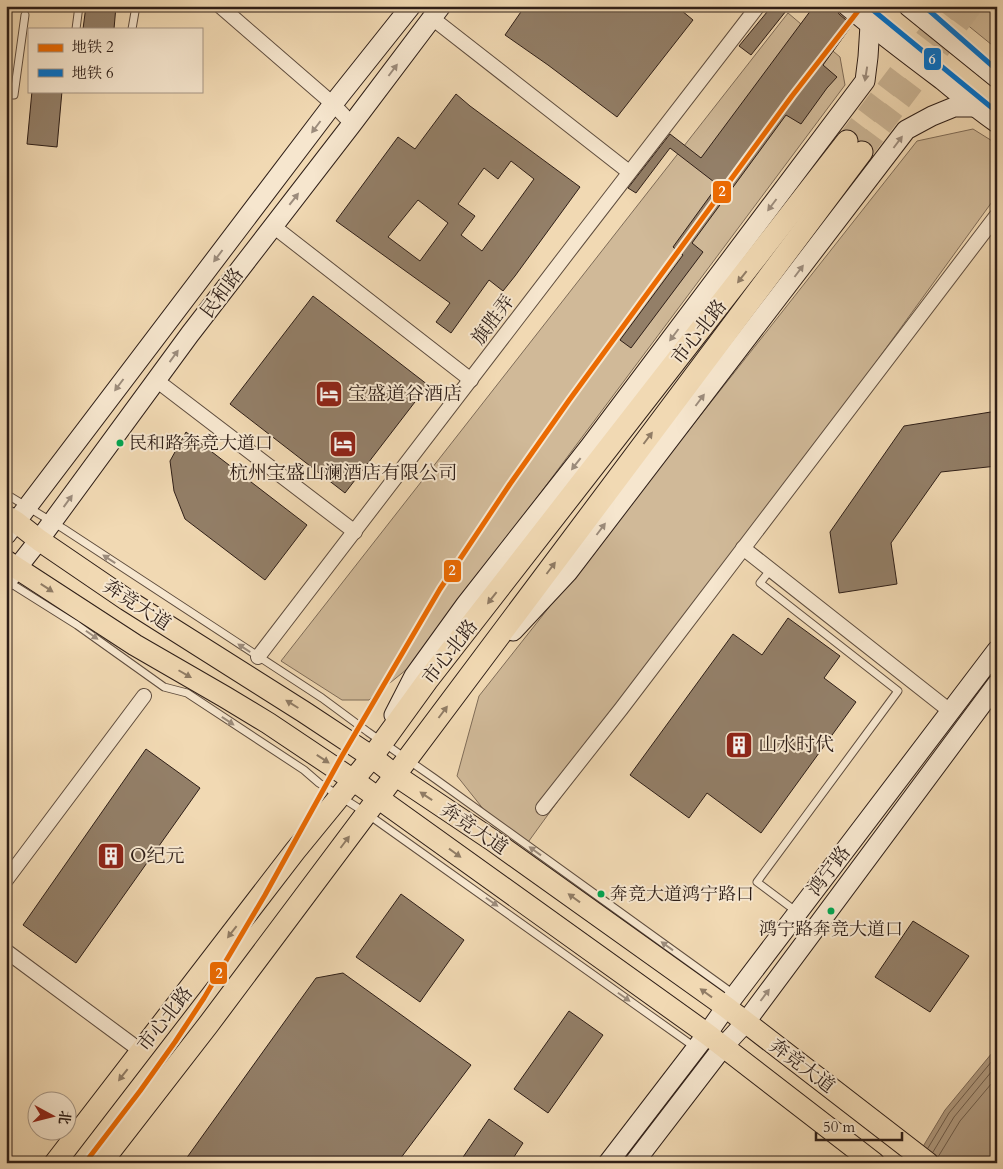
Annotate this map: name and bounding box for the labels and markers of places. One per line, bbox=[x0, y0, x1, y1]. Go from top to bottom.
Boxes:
hotel icon: 宝盛道谷酒店 bbox=[314, 379, 344, 409]
place label: 宝盛道谷酒店 bbox=[348, 381, 462, 407]
hotel icon: 杭州宝盛山澜酒店有限公司 bbox=[328, 429, 358, 459]
place label: 民和路奔竞大道口 bbox=[129, 431, 273, 456]
marker: 民和路奔竞大道口 bbox=[115, 438, 125, 448]
place label: 杭州宝盛山澜酒店有限公司 bbox=[229, 460, 457, 486]
building icon: 山水时代 bbox=[724, 730, 754, 760]
place label: 山水时代 bbox=[758, 732, 834, 758]
building icon: O纪元 bbox=[96, 841, 126, 871]
place label: O纪元 bbox=[130, 843, 184, 869]
place label: 奔竞大道鸿宁路口 bbox=[610, 882, 754, 907]
marker: 奔竞大道鸿宁路口 bbox=[596, 889, 606, 899]
marker: 鸿宁路奔竞大道口 bbox=[826, 906, 836, 916]
place label: 鸿宁路奔竞大道口 bbox=[759, 917, 903, 942]

